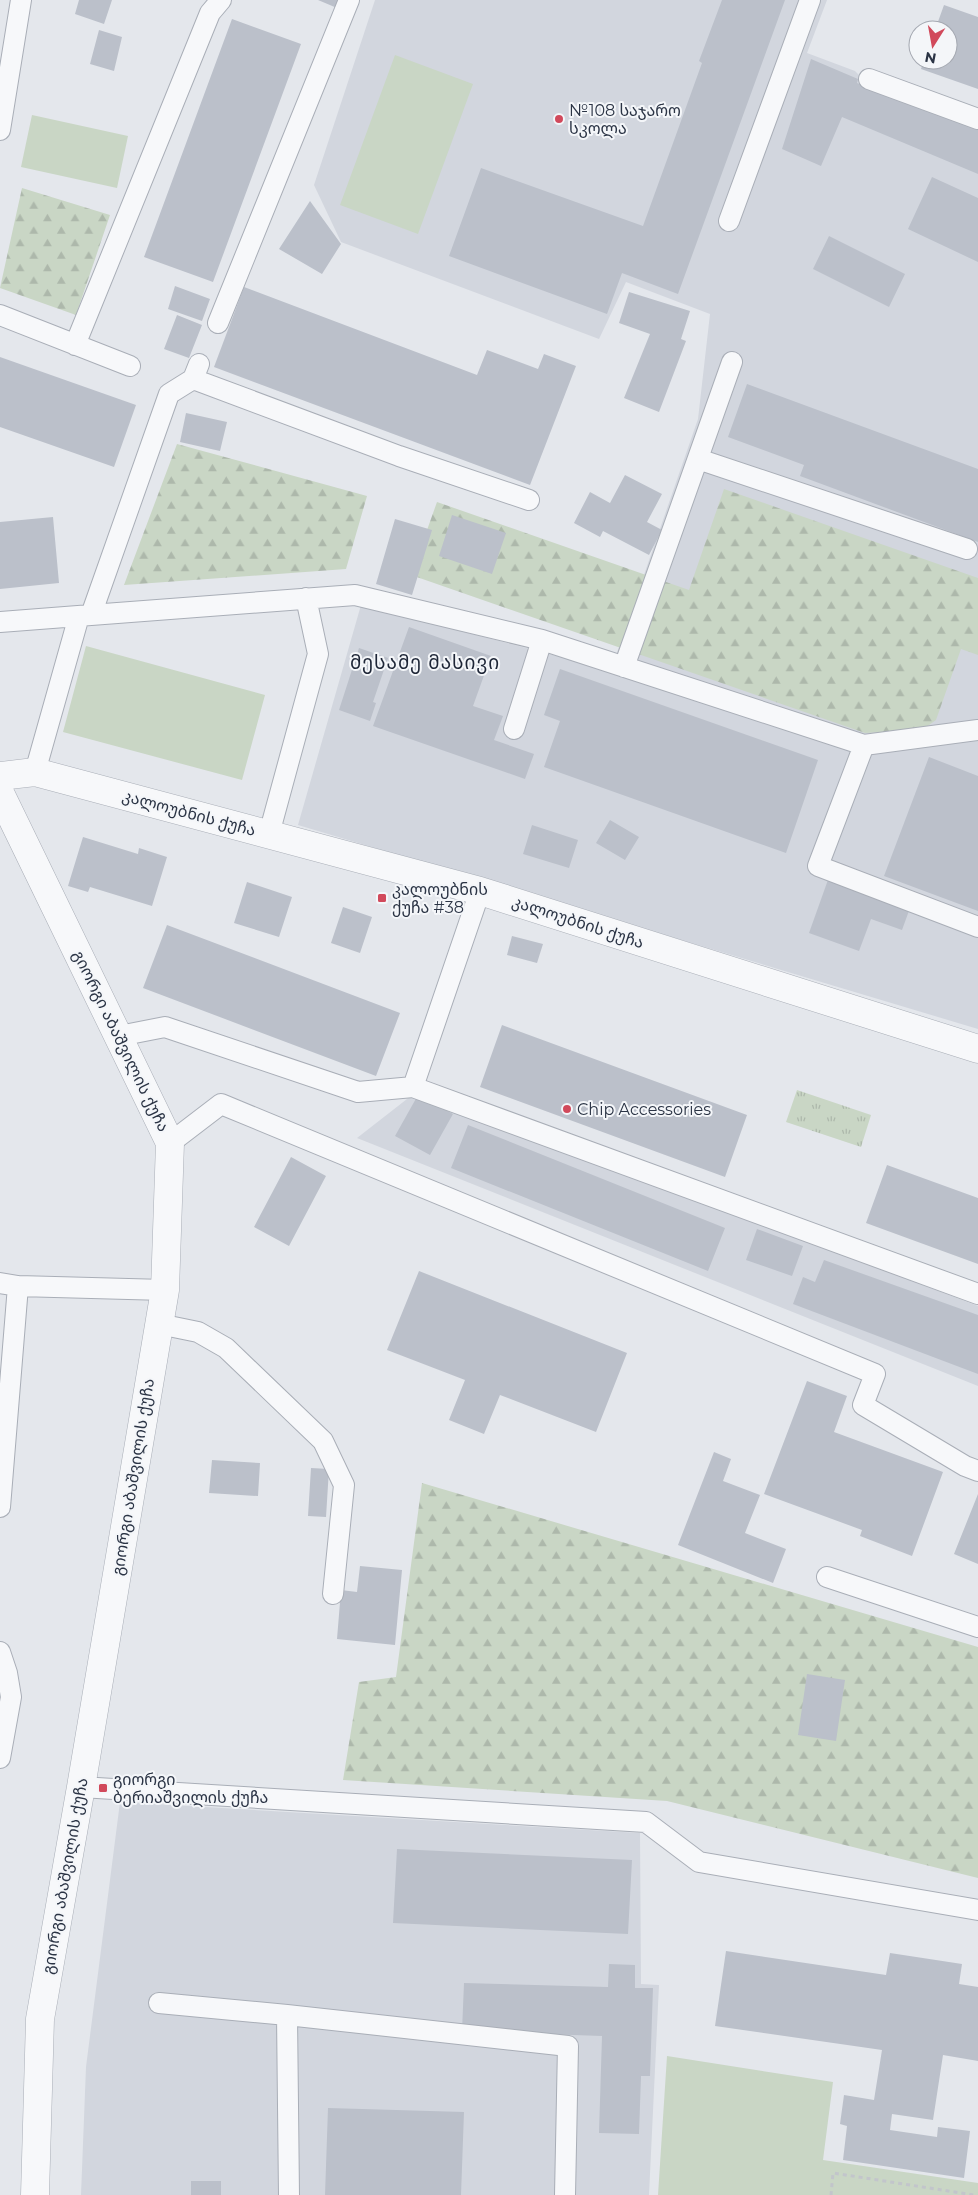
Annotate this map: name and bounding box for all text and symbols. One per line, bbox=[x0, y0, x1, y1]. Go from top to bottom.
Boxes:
north arrow bbox=[908, 20, 958, 70]
text: N bbox=[923, 48, 938, 68]
place label: №108 საჯარო სკოლა bbox=[569, 101, 681, 139]
marker: №108 საჯარო სკოლა bbox=[553, 113, 565, 125]
district label: მესამე მასივი bbox=[350, 651, 500, 674]
street label: კალოუბნის ქუჩა bbox=[120, 786, 258, 841]
place label: კალოუბნის ქუჩა #38 bbox=[392, 880, 488, 917]
marker: კალოუბნის ქუჩა #38 bbox=[376, 892, 388, 904]
street label: კალოუბნის ქუჩა bbox=[509, 892, 646, 953]
street label: გიორგი აბაშვილის ქუჩა bbox=[68, 947, 173, 1135]
place label: Chip Accessories bbox=[577, 1100, 711, 1119]
marker: Chip Accessories bbox=[561, 1103, 573, 1115]
street label: გიორგი აბაშვილის ქუჩა bbox=[108, 1377, 159, 1577]
place label: გიორგი ბერიაშვილის ქუჩა bbox=[113, 1770, 268, 1808]
street label: გიორგი აბაშვილის ქუჩა bbox=[38, 1776, 93, 1976]
marker: გიორგი ბერიაშვილის ქუჩა bbox=[97, 1782, 109, 1794]

